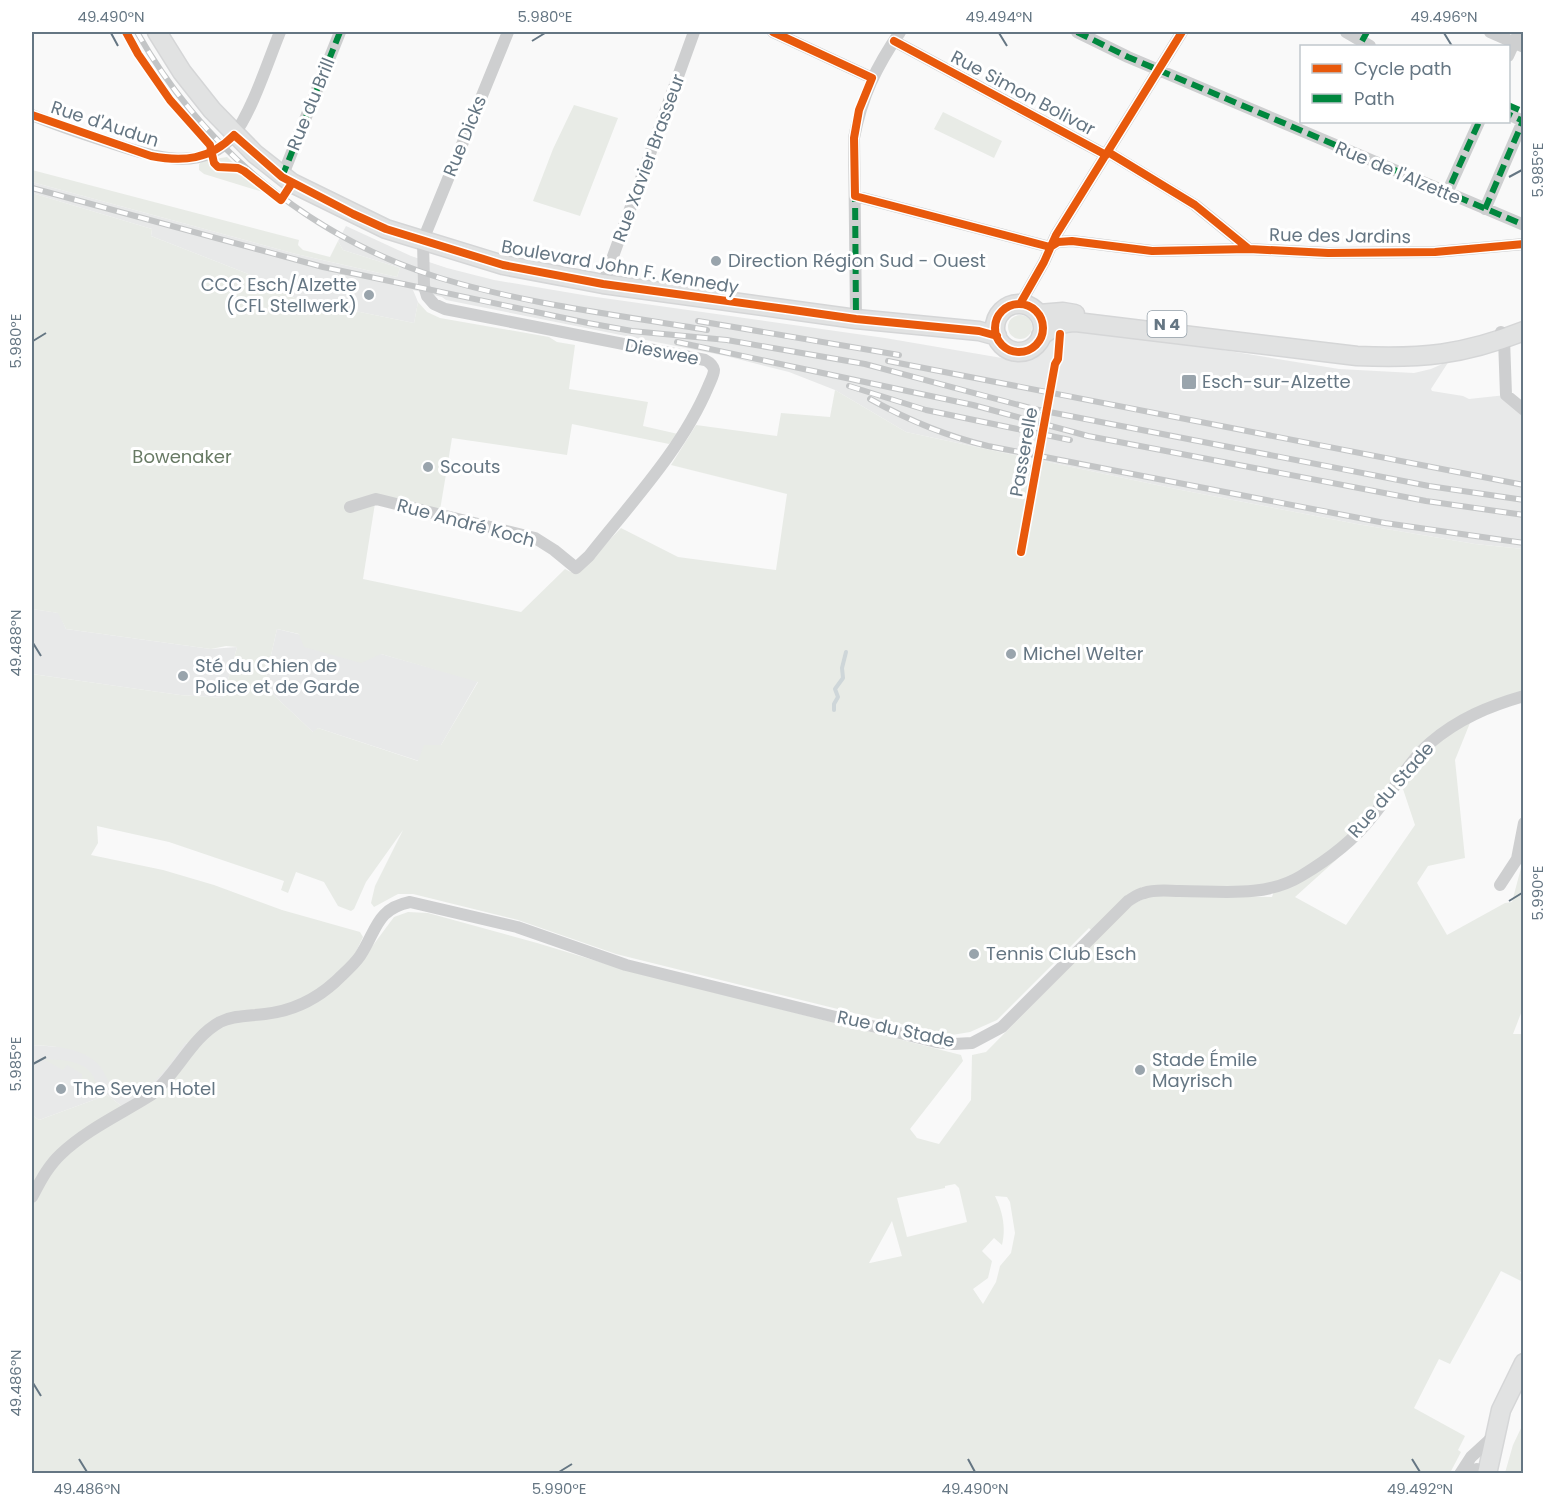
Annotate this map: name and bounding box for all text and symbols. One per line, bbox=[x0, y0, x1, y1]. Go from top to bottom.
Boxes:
text: 49.490°N bbox=[77, 6, 145, 27]
text: 5.980°E bbox=[518, 6, 572, 27]
text: 49.494°N bbox=[965, 6, 1033, 27]
text: 49.496°N bbox=[1410, 6, 1478, 27]
street label: Rue Simon Bolivar bbox=[947, 44, 1100, 141]
legend bbox=[1300, 45, 1510, 123]
street label: Rue du Brill bbox=[281, 54, 340, 154]
text: Cycle path bbox=[1354, 56, 1452, 81]
street label: Rue Xavier Brasseur bbox=[606, 70, 691, 245]
text: Path bbox=[1354, 86, 1395, 111]
street label: Rue Dicks bbox=[437, 92, 492, 180]
street label: Rue d'Audun bbox=[48, 94, 162, 153]
street label: Rue de l'Alzette bbox=[1332, 135, 1465, 210]
text: 5.985°E bbox=[1527, 143, 1548, 197]
street label: Rue des Jardins bbox=[1269, 222, 1411, 249]
street label: Boulevard John F. Kennedy bbox=[499, 233, 741, 300]
place label: Direction Région Sud - Ouest bbox=[728, 248, 986, 273]
marker: Direction Région Sud - Ouest bbox=[709, 254, 723, 268]
place label: CCC Esch/Alzette (CFL Stellwerk) bbox=[201, 272, 357, 318]
marker: CCC Esch/Alzette (CFL Stellwerk) bbox=[362, 288, 376, 302]
road number: N 4 bbox=[1148, 311, 1186, 337]
text: 5.980°E bbox=[5, 314, 26, 368]
street label: Dieswee bbox=[623, 332, 701, 371]
place label: Esch-sur-Alzette bbox=[1202, 369, 1351, 394]
marker: Esch-sur-Alzette bbox=[1180, 373, 1198, 391]
street label: Passerelle bbox=[1003, 405, 1044, 499]
park label: Bowenaker bbox=[132, 444, 232, 469]
place label: Scouts bbox=[440, 454, 500, 479]
marker: Scouts bbox=[421, 460, 435, 474]
street label: Rue André Koch bbox=[394, 492, 538, 553]
text: 49.488°N bbox=[5, 609, 26, 677]
place label: Michel Welter bbox=[1023, 641, 1144, 666]
marker: Michel Welter bbox=[1004, 647, 1018, 661]
place label: Sté du Chien de Police et de Garde bbox=[195, 653, 360, 699]
marker: Sté du Chien de Police et de Garde bbox=[176, 669, 190, 683]
street label: Rue du Stade bbox=[1342, 736, 1439, 843]
text: 5.990°E bbox=[1527, 866, 1548, 920]
place label: Tennis Club Esch bbox=[986, 941, 1136, 966]
marker: Tennis Club Esch bbox=[967, 947, 981, 961]
street label: Rue du Stade bbox=[835, 1004, 957, 1053]
text: 5.985°E bbox=[5, 1037, 26, 1091]
place label: Stade Émile Mayrisch bbox=[1152, 1047, 1257, 1093]
marker: Stade Émile Mayrisch bbox=[1133, 1063, 1147, 1077]
place label: The Seven Hotel bbox=[73, 1076, 216, 1101]
marker: The Seven Hotel bbox=[54, 1082, 68, 1096]
text: 49.486°N bbox=[5, 1349, 26, 1417]
text: 49.486°N bbox=[53, 1478, 121, 1499]
text: 5.990°E bbox=[532, 1478, 586, 1499]
text: 49.490°N bbox=[941, 1478, 1009, 1499]
text: 49.492°N bbox=[1387, 1478, 1453, 1499]

